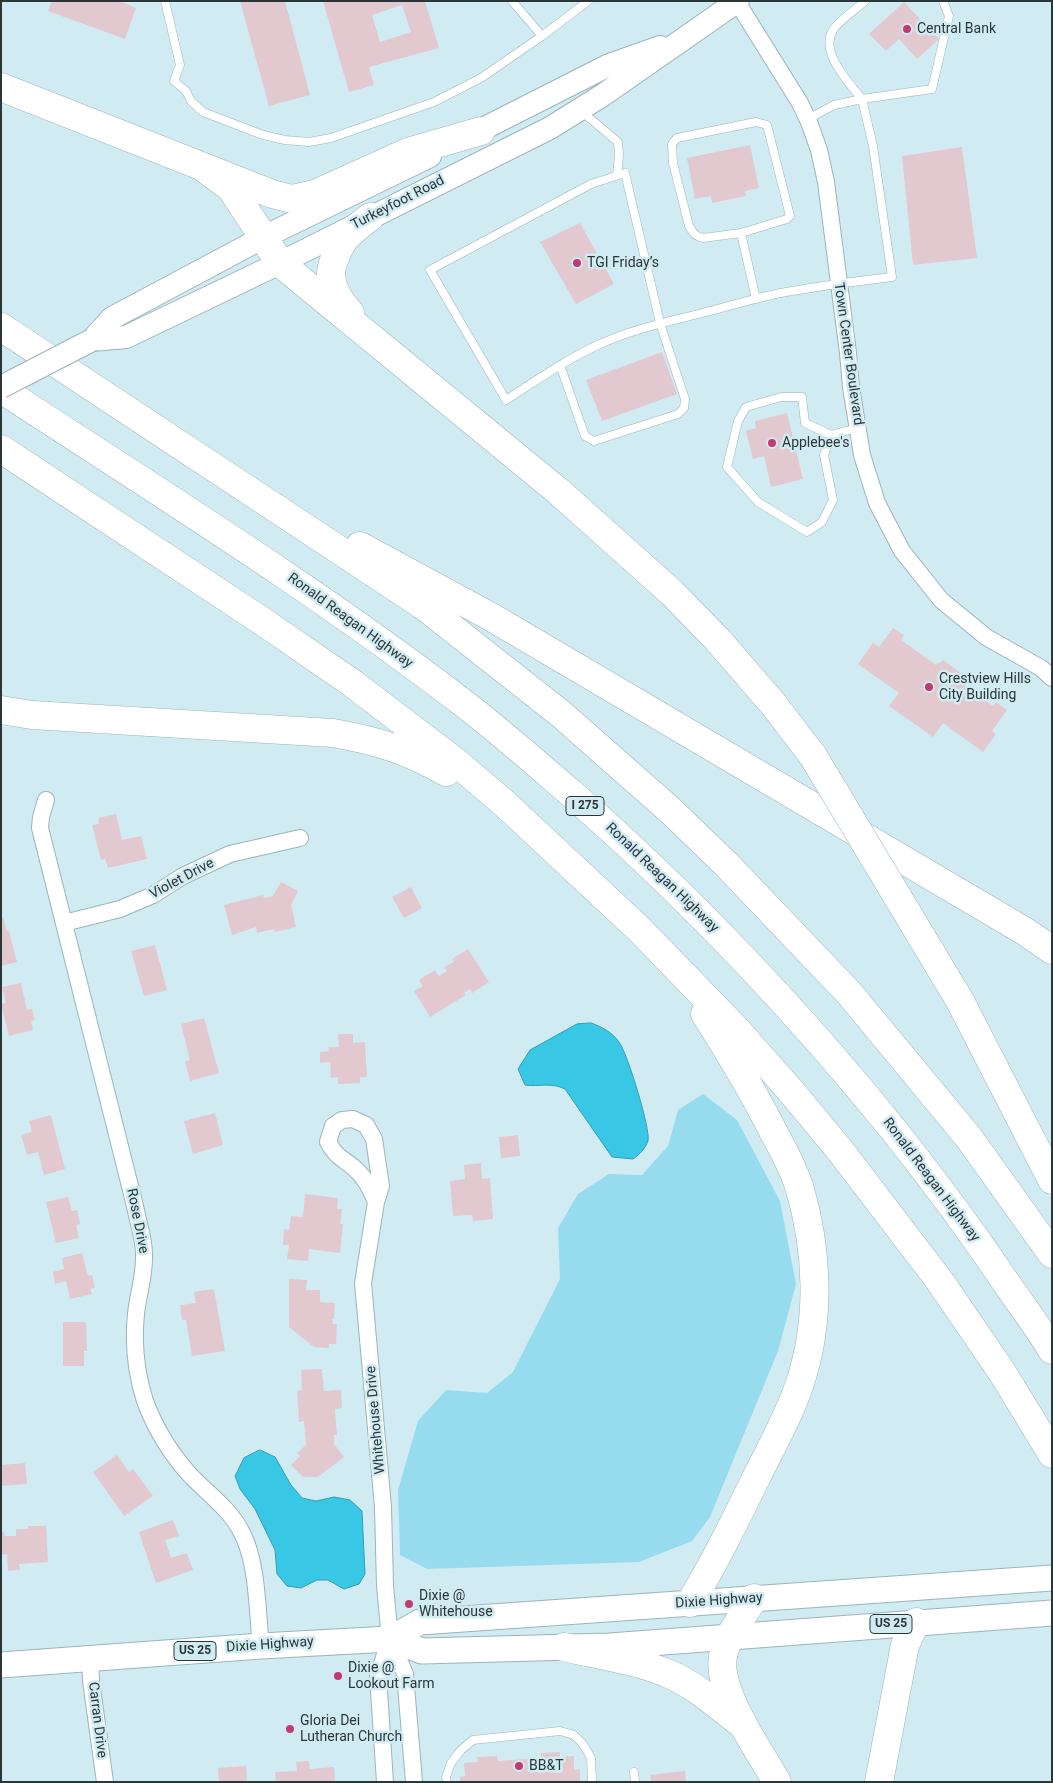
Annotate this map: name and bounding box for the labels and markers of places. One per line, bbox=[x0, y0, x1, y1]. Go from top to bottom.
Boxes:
place label: Central Bank bbox=[917, 21, 996, 37]
marker: Central Bank bbox=[901, 23, 913, 35]
place label: TGI Friday’s bbox=[587, 255, 659, 271]
marker: TGI Friday’s bbox=[571, 257, 583, 269]
place label: Applebee's bbox=[782, 435, 849, 451]
marker: Applebee's bbox=[766, 437, 778, 449]
place label: Crestview Hills City Building bbox=[939, 671, 1031, 704]
marker: Crestview Hills City Building bbox=[923, 681, 935, 693]
place label: Dixie @ Whitehouse bbox=[419, 1588, 493, 1620]
marker: Dixie @ Whitehouse bbox=[403, 1598, 415, 1610]
place label: Dixie @ Lookout Farm bbox=[348, 1660, 435, 1692]
marker: Dixie @ Lookout Farm bbox=[332, 1670, 344, 1682]
place label: Gloria Dei Lutheran Church bbox=[300, 1713, 402, 1745]
marker: Gloria Dei Lutheran Church bbox=[284, 1723, 296, 1735]
place label: BB&T bbox=[529, 1758, 564, 1774]
marker: BB&T bbox=[513, 1760, 525, 1772]

